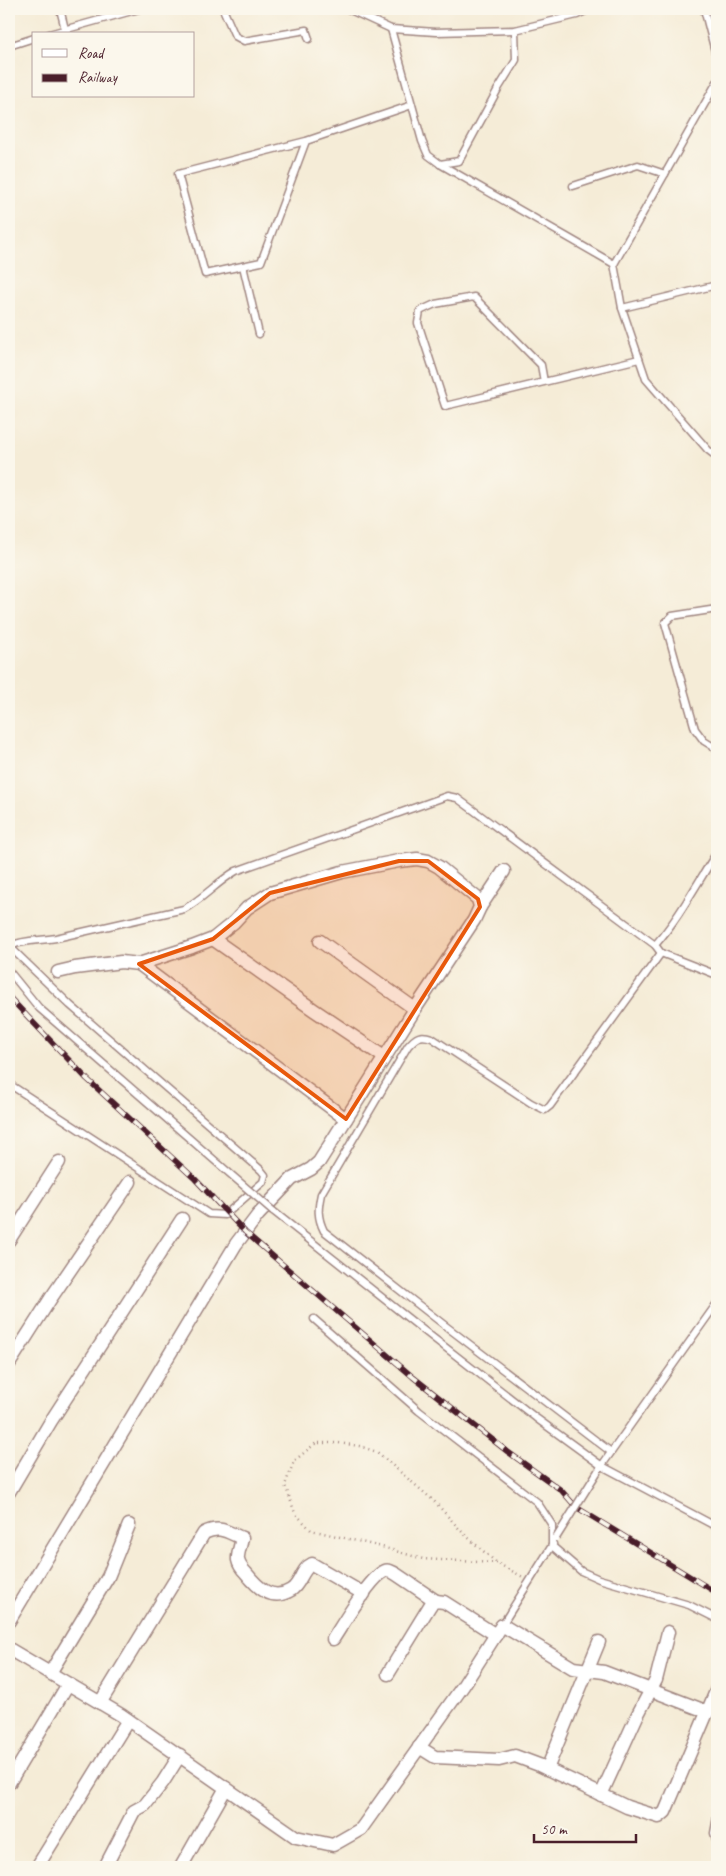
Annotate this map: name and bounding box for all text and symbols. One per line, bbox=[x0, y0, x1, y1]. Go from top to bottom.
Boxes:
legend bbox=[32, 32, 195, 98]
text: Road bbox=[78, 44, 105, 63]
text: Railway bbox=[78, 68, 119, 87]
scale bar bbox=[534, 1811, 636, 1843]
text: 50 m bbox=[541, 1820, 568, 1839]

